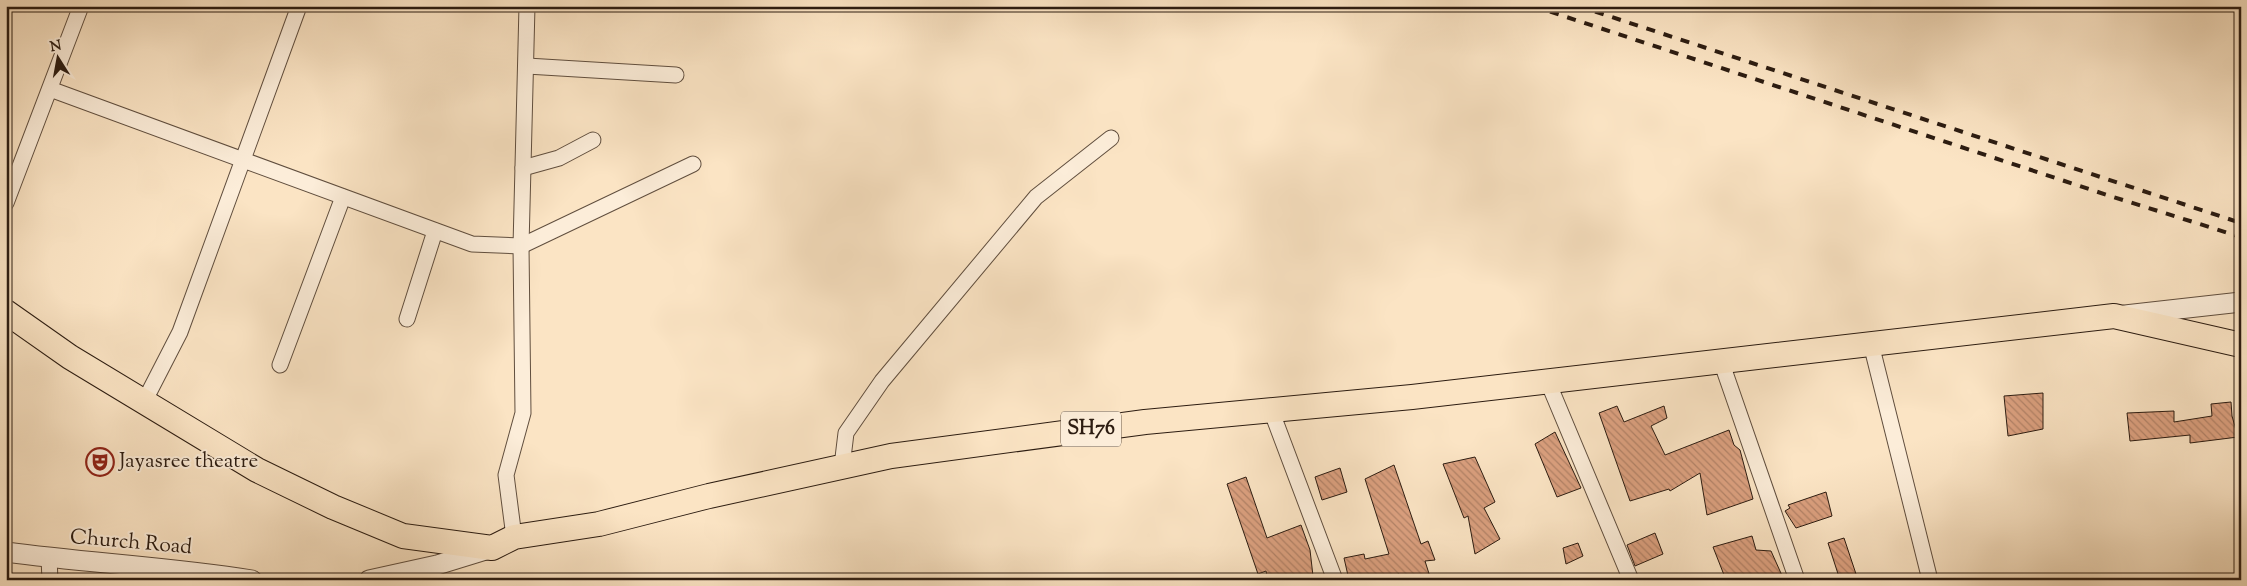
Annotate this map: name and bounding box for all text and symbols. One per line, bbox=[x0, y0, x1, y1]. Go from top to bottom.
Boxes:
north arrow bbox=[32, 32, 82, 82]
text: N bbox=[49, 36, 63, 58]
road number: SH76 bbox=[1061, 412, 1121, 446]
theatre icon: Jayasree theatre bbox=[85, 447, 115, 477]
place label: Jayasree theatre bbox=[118, 447, 258, 477]
street label: Church Road bbox=[69, 523, 193, 563]

